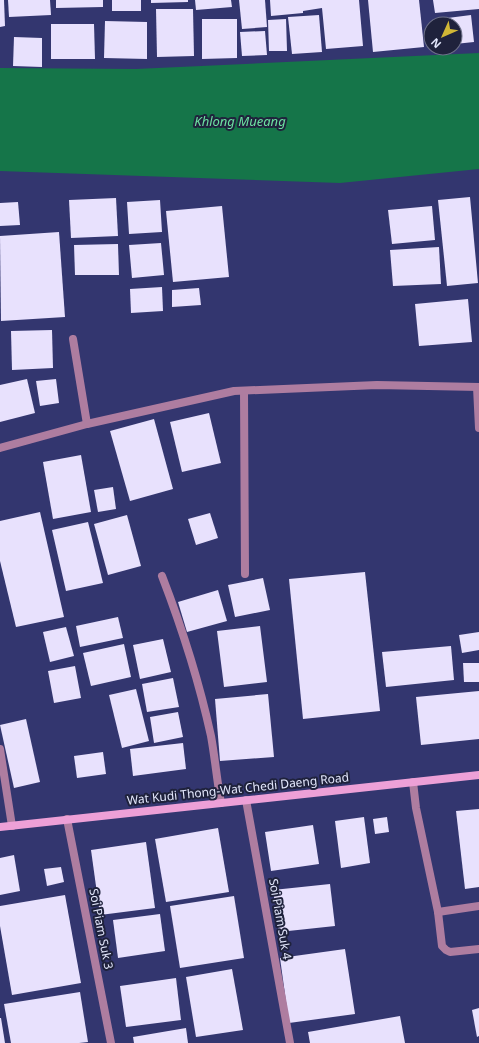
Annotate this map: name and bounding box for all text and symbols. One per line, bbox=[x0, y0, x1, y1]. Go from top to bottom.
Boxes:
north arrow bbox=[423, 16, 463, 56]
text: N bbox=[427, 35, 444, 52]
water label: Khlong Mueang bbox=[194, 112, 286, 130]
street label: Wat Kudi Thong-Wat Chedi Daeng Road bbox=[126, 768, 350, 809]
street label: Soi Piam Suk 4 bbox=[265, 877, 296, 961]
street label: Soi Piam Suk 3 bbox=[85, 887, 118, 971]

